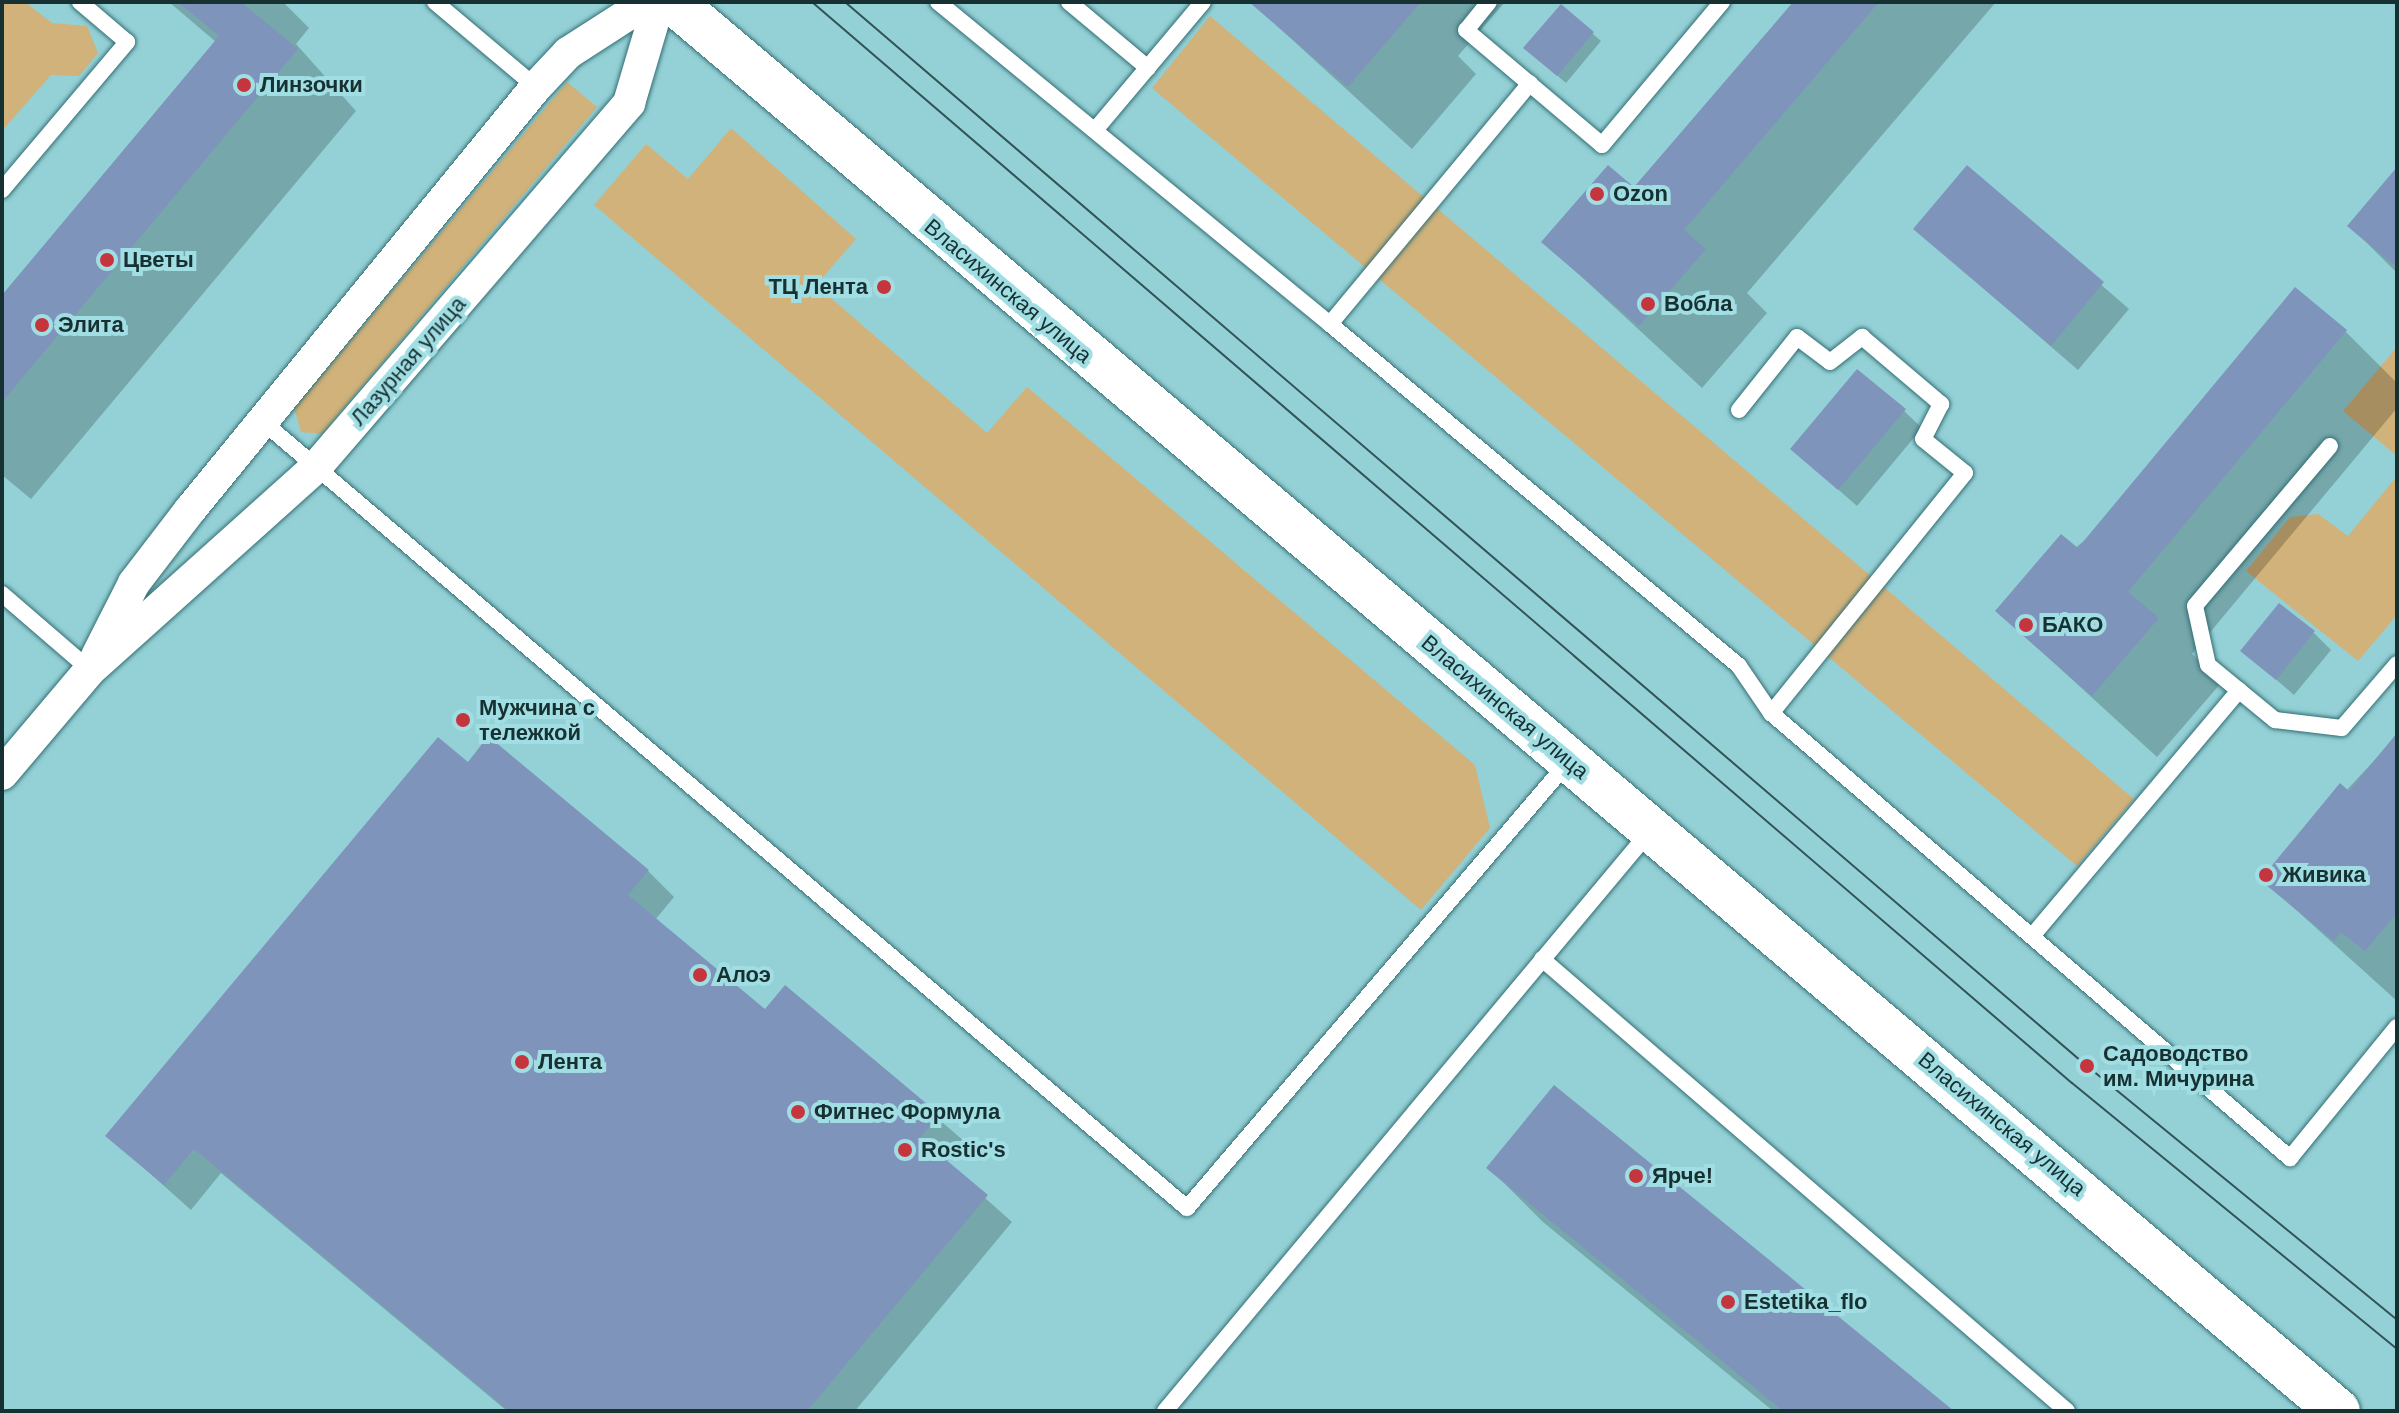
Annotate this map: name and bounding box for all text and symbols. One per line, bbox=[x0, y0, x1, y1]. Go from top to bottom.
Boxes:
place label: Линзочки bbox=[260, 72, 363, 98]
marker: Линзочки bbox=[235, 76, 253, 94]
place label: Ozon bbox=[1613, 181, 1668, 207]
marker: Ozon bbox=[1588, 185, 1606, 203]
street label: Власихинская улица bbox=[919, 213, 1097, 369]
place label: Цветы bbox=[123, 247, 194, 273]
marker: Цветы bbox=[98, 251, 116, 269]
place label: ТЦ Лента bbox=[768, 274, 868, 300]
marker: ТЦ Лента bbox=[875, 278, 893, 296]
street label: Лазурная улица bbox=[345, 291, 471, 431]
place label: Вобла bbox=[1664, 291, 1733, 317]
marker: Вобла bbox=[1639, 295, 1657, 313]
place label: Элита bbox=[58, 312, 124, 338]
marker: Элита bbox=[33, 316, 51, 334]
place label: БАКО bbox=[2042, 612, 2103, 638]
marker: БАКО bbox=[2017, 616, 2035, 634]
street label: Власихинская улица bbox=[1416, 629, 1594, 785]
place label: Мужчина с тележкой bbox=[479, 694, 595, 746]
marker: Мужчина с тележкой bbox=[454, 711, 472, 729]
place label: Живика bbox=[2282, 862, 2366, 888]
marker: Живика bbox=[2257, 866, 2275, 884]
place label: Алоэ bbox=[716, 962, 771, 988]
marker: Алоэ bbox=[691, 966, 709, 984]
place label: Садоводство им. Мичурина bbox=[2103, 1040, 2254, 1092]
street label: Власихинская улица bbox=[1913, 1046, 2091, 1202]
place label: Лента bbox=[538, 1049, 602, 1075]
marker: Лента bbox=[513, 1053, 531, 1071]
marker: Садоводство им. Мичурина bbox=[2078, 1057, 2096, 1075]
place label: Фитнес Формула bbox=[814, 1099, 1000, 1125]
marker: Фитнес Формула bbox=[789, 1103, 807, 1121]
place label: Rostic's bbox=[921, 1137, 1006, 1163]
marker: Rostic's bbox=[896, 1141, 914, 1159]
place label: Ярче! bbox=[1652, 1163, 1713, 1189]
marker: Ярче! bbox=[1627, 1167, 1645, 1185]
place label: Estetika_flo bbox=[1744, 1289, 1867, 1315]
marker: Estetika_flo bbox=[1719, 1293, 1737, 1311]

